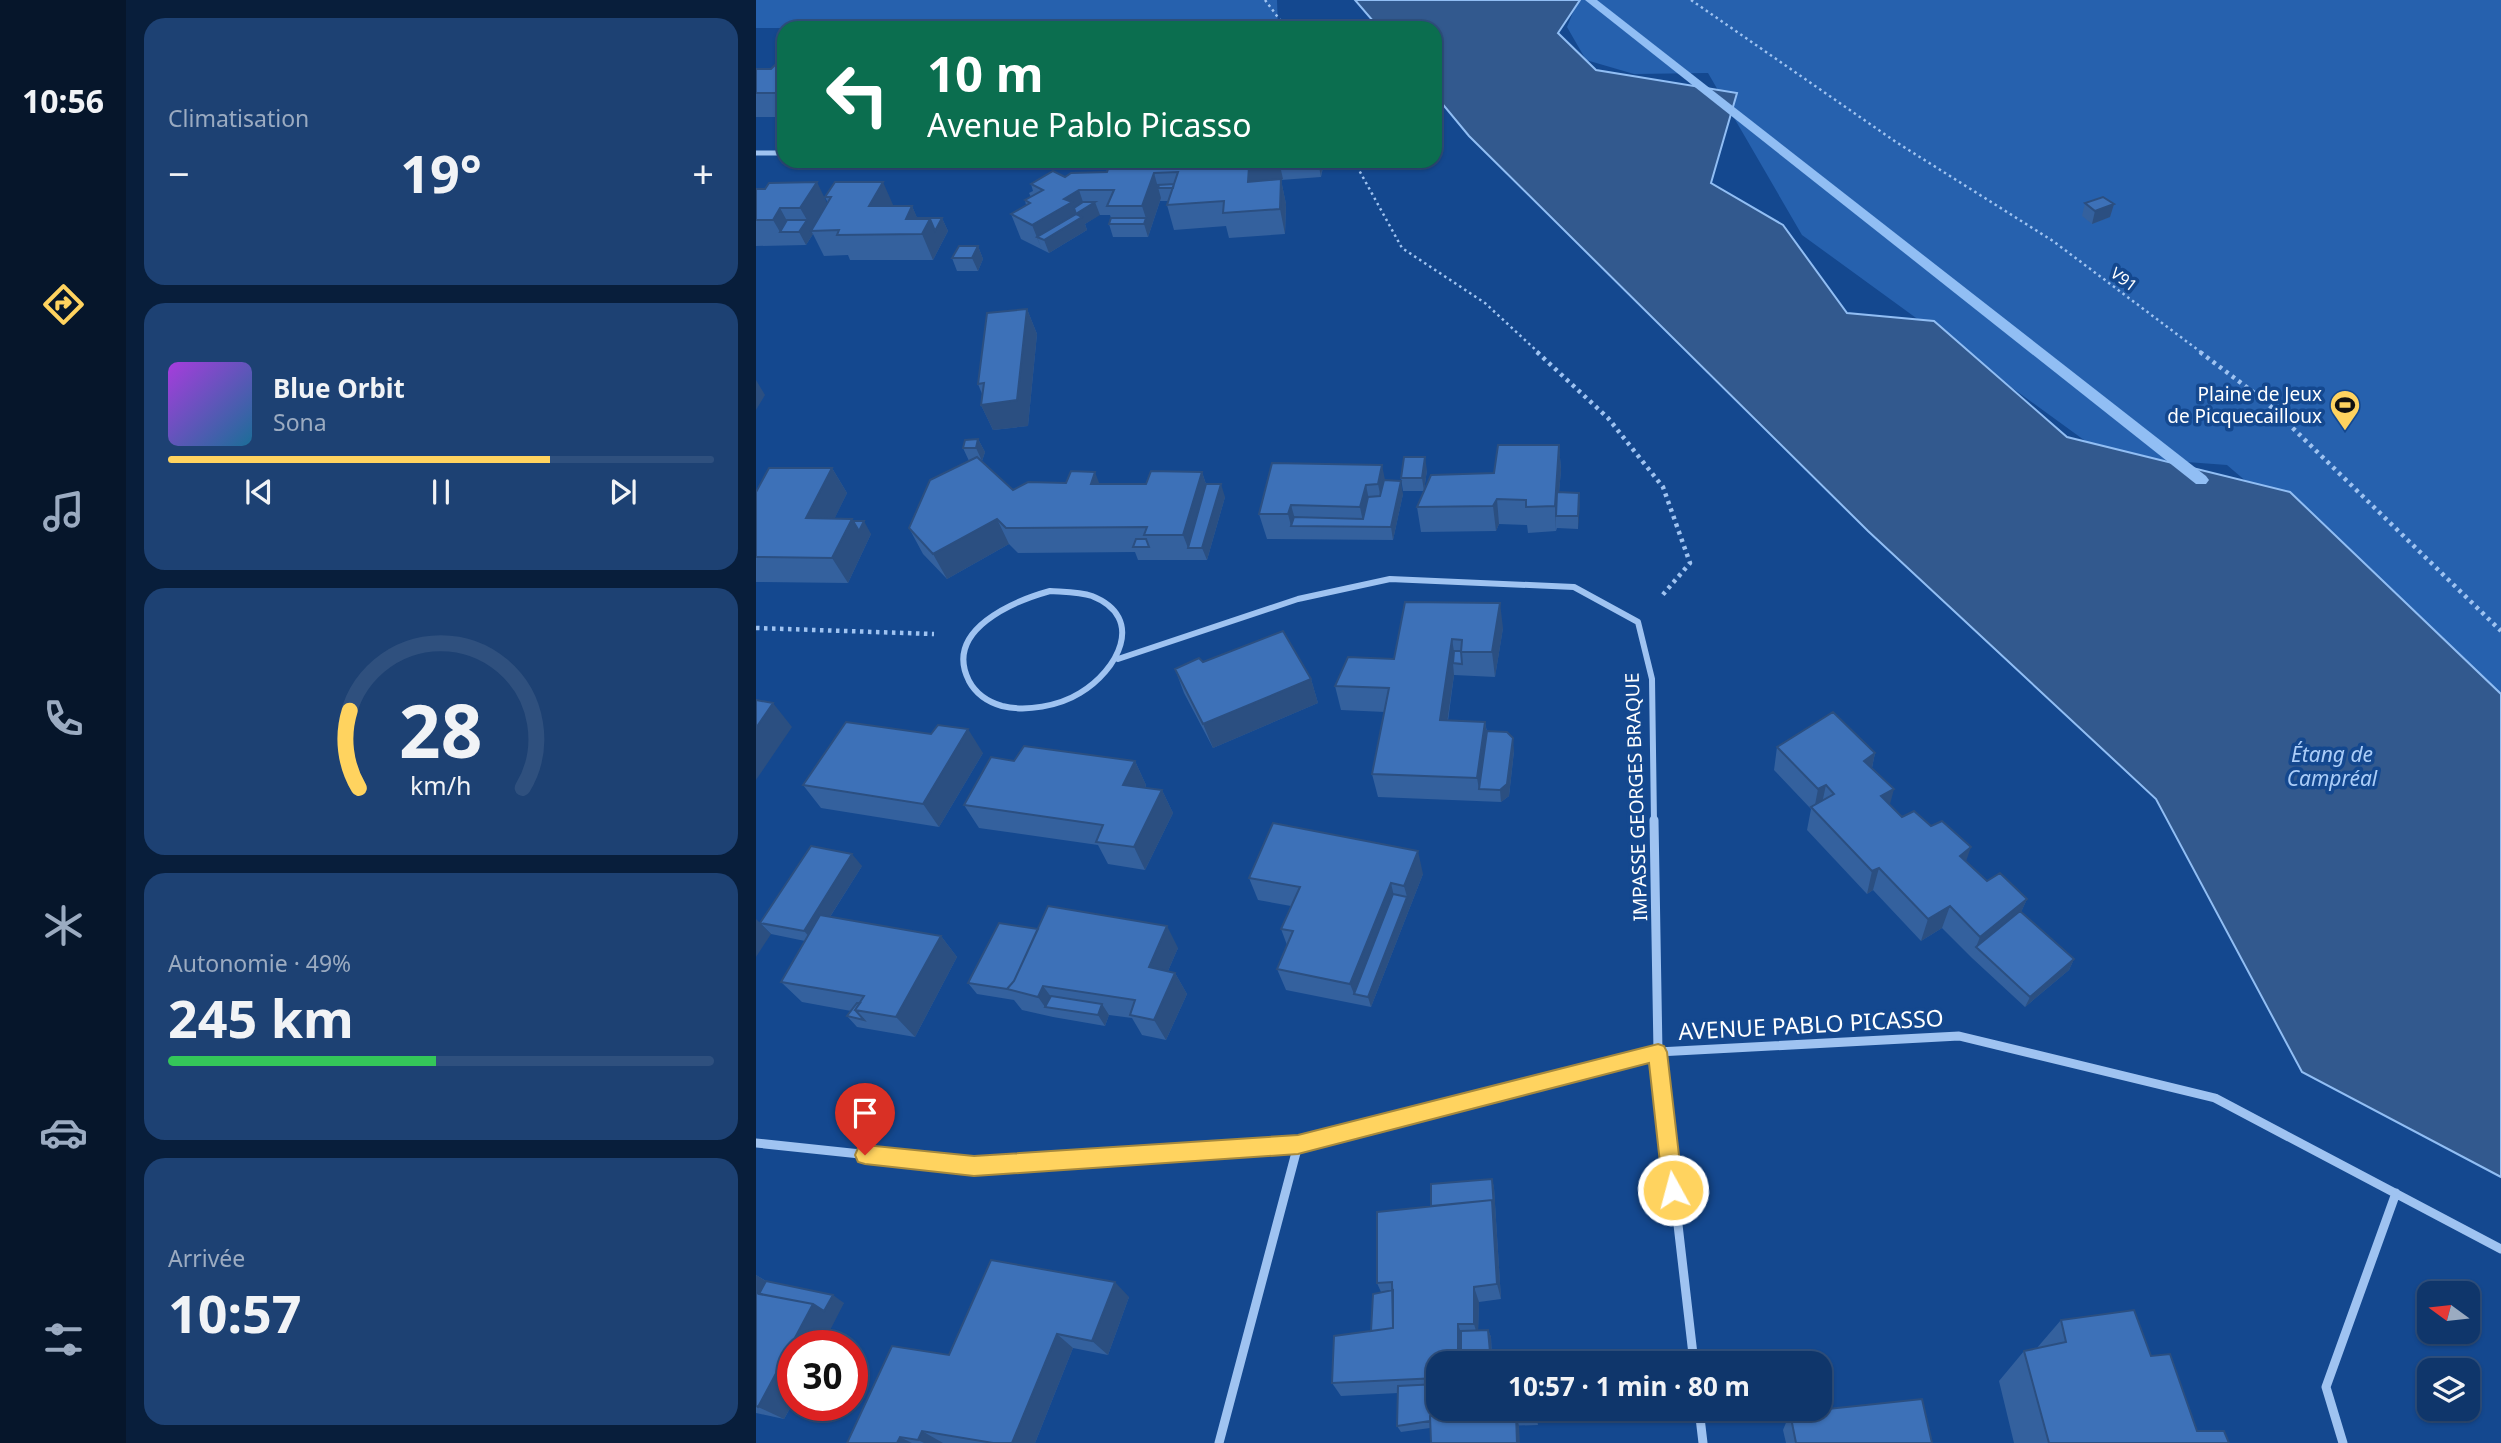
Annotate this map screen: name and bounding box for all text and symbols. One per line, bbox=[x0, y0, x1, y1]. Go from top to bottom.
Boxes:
text: 10 m bbox=[927, 40, 1044, 106]
icon: left bbox=[812, 49, 903, 140]
text: 10:56 bbox=[22, 79, 104, 122]
text: Climatisation bbox=[168, 102, 309, 134]
text: Avenue Pablo Picasso bbox=[927, 103, 1252, 146]
text: 19° bbox=[400, 137, 482, 208]
text: − bbox=[168, 147, 190, 199]
text: + bbox=[692, 147, 714, 199]
street label: V91 bbox=[2106, 262, 2142, 296]
icon: directions bbox=[39, 280, 88, 329]
text: Blue Orbit bbox=[273, 370, 405, 406]
place label: Plaine de Jeux de Picquecailloux bbox=[2167, 381, 2322, 429]
sports icon: Plaine de Jeux de Picquecailloux bbox=[2328, 388, 2362, 432]
text: Sona bbox=[273, 406, 327, 438]
icon: previous bbox=[240, 473, 278, 511]
icon: pause bbox=[422, 473, 460, 511]
icon: next bbox=[604, 473, 642, 511]
icon: music bbox=[39, 487, 88, 536]
street label: IMPASSE GEORGES BRAQUE bbox=[1619, 672, 1653, 922]
text: 28 bbox=[399, 680, 483, 779]
icon: phone bbox=[39, 694, 88, 743]
water label: Étang de Campréal bbox=[2287, 740, 2378, 792]
text: km/h bbox=[410, 767, 472, 801]
icon: climate bbox=[39, 901, 88, 950]
text: Autonomie · 49% bbox=[168, 947, 351, 979]
text: 245 km bbox=[168, 982, 354, 1053]
street label: AVENUE PABLO PICASSO bbox=[1678, 1001, 1944, 1047]
pin bbox=[835, 1083, 895, 1155]
icon: arrive bbox=[846, 1094, 884, 1132]
icon: car bbox=[39, 1108, 88, 1157]
position arrow bbox=[1636, 1153, 1710, 1227]
text: Arrivée bbox=[168, 1242, 245, 1274]
text: 10:57 bbox=[168, 1277, 302, 1348]
north arrow bbox=[2417, 1281, 2480, 1344]
map controls bbox=[2417, 1281, 2480, 1421]
icon: filters bbox=[39, 1315, 88, 1364]
speed limit sign: 30 bbox=[777, 1330, 868, 1421]
button: layers bbox=[2417, 1358, 2480, 1421]
text: 10:57 · 1 min · 80 m bbox=[1508, 1368, 1750, 1404]

